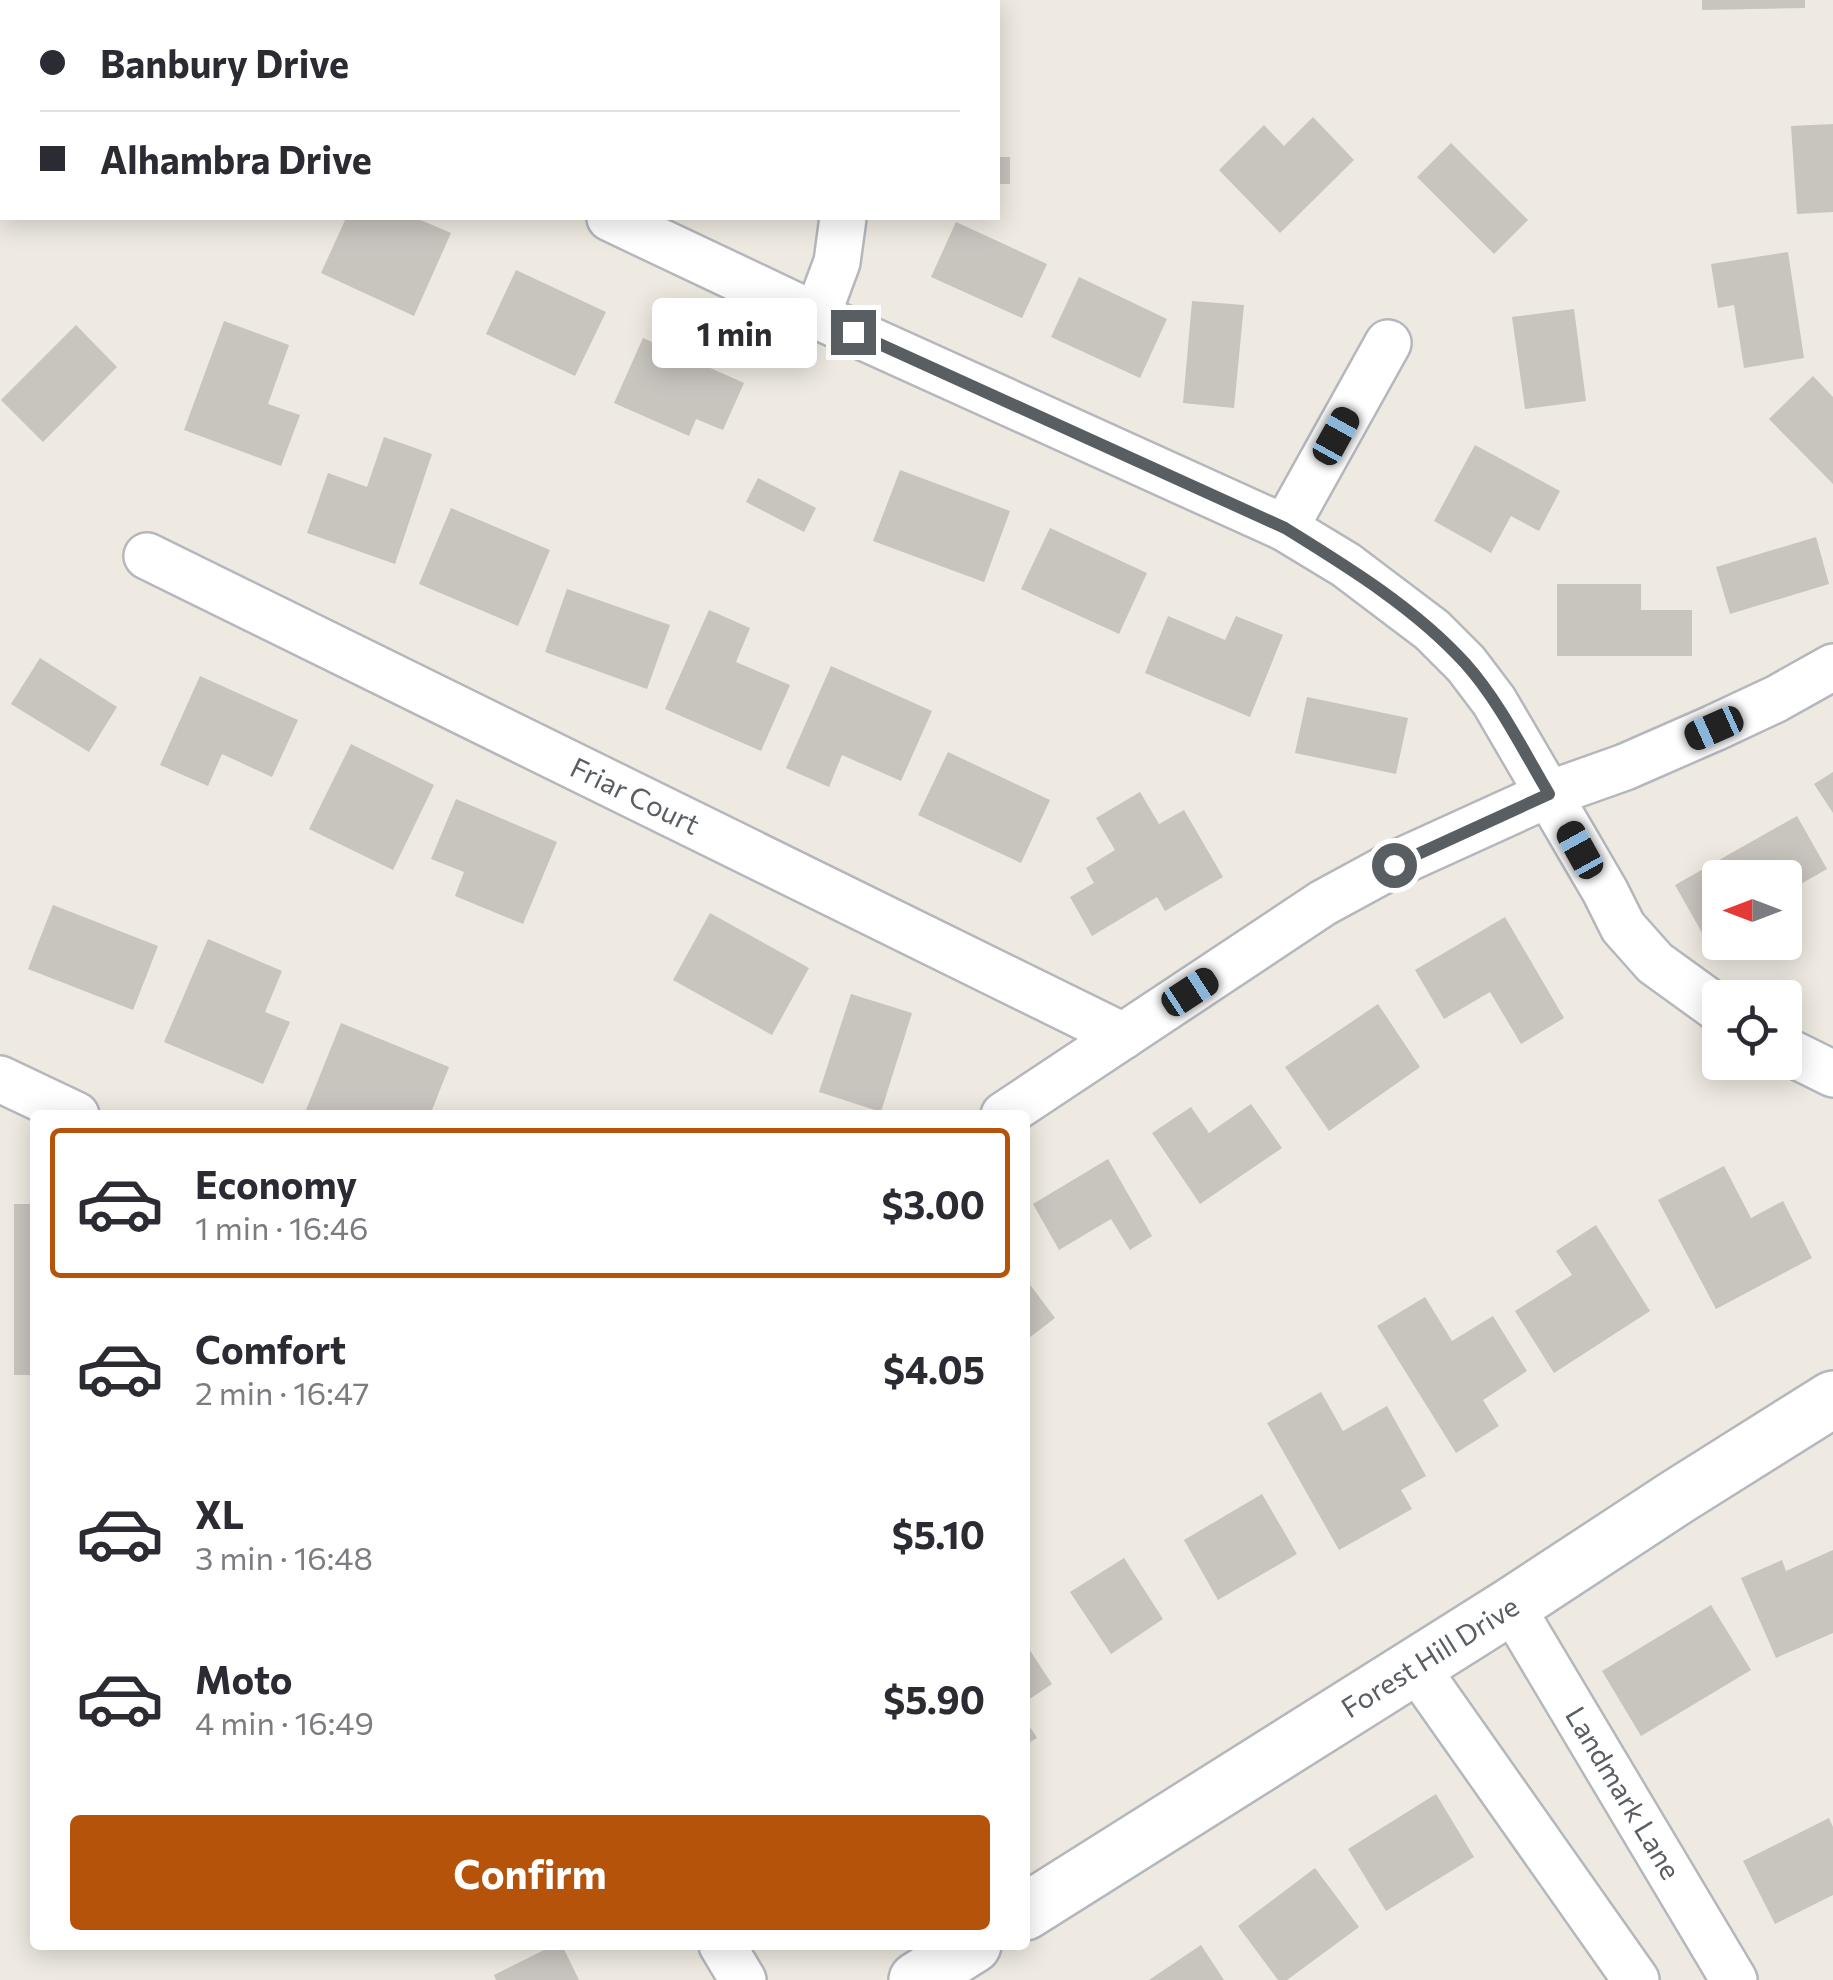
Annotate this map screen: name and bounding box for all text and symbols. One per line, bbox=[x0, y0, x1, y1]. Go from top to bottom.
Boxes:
text: Banbury Drive bbox=[100, 39, 349, 86]
text: Alhambra Drive bbox=[100, 135, 372, 182]
callout: 1 min bbox=[653, 297, 818, 367]
route end bbox=[831, 310, 876, 355]
text: 1 min bbox=[697, 313, 772, 353]
car bbox=[1308, 402, 1364, 470]
car bbox=[1680, 702, 1748, 754]
street label: Friar Court bbox=[565, 749, 706, 841]
car bbox=[1552, 816, 1608, 884]
route start bbox=[1372, 843, 1417, 888]
north arrow bbox=[1702, 860, 1802, 960]
map controls bbox=[1702, 860, 1802, 1080]
car bbox=[1157, 963, 1223, 1021]
button: locate bbox=[1702, 980, 1802, 1080]
icon: car bbox=[75, 1158, 165, 1248]
text: Economy bbox=[195, 1160, 357, 1207]
text: $3.00 bbox=[882, 1180, 985, 1227]
text: 1 min · 16:46 bbox=[195, 1207, 368, 1247]
icon: car bbox=[75, 1323, 165, 1413]
text: Comfort bbox=[195, 1325, 346, 1372]
text: $4.05 bbox=[883, 1345, 985, 1392]
text: 2 min · 16:47 bbox=[195, 1372, 369, 1412]
icon: car bbox=[75, 1488, 165, 1578]
text: XL bbox=[195, 1490, 244, 1537]
text: $5.10 bbox=[892, 1510, 985, 1557]
text: 3 min · 16:48 bbox=[195, 1537, 373, 1577]
street label: Forest Hill Drive bbox=[1335, 1588, 1524, 1724]
icon: car bbox=[75, 1653, 165, 1743]
text: Moto bbox=[195, 1655, 293, 1702]
text: $5.90 bbox=[883, 1675, 985, 1722]
street label: Landmark Lane bbox=[1559, 1700, 1689, 1885]
text: 4 min · 16:49 bbox=[195, 1702, 374, 1742]
button: Confirm bbox=[70, 1815, 990, 1930]

